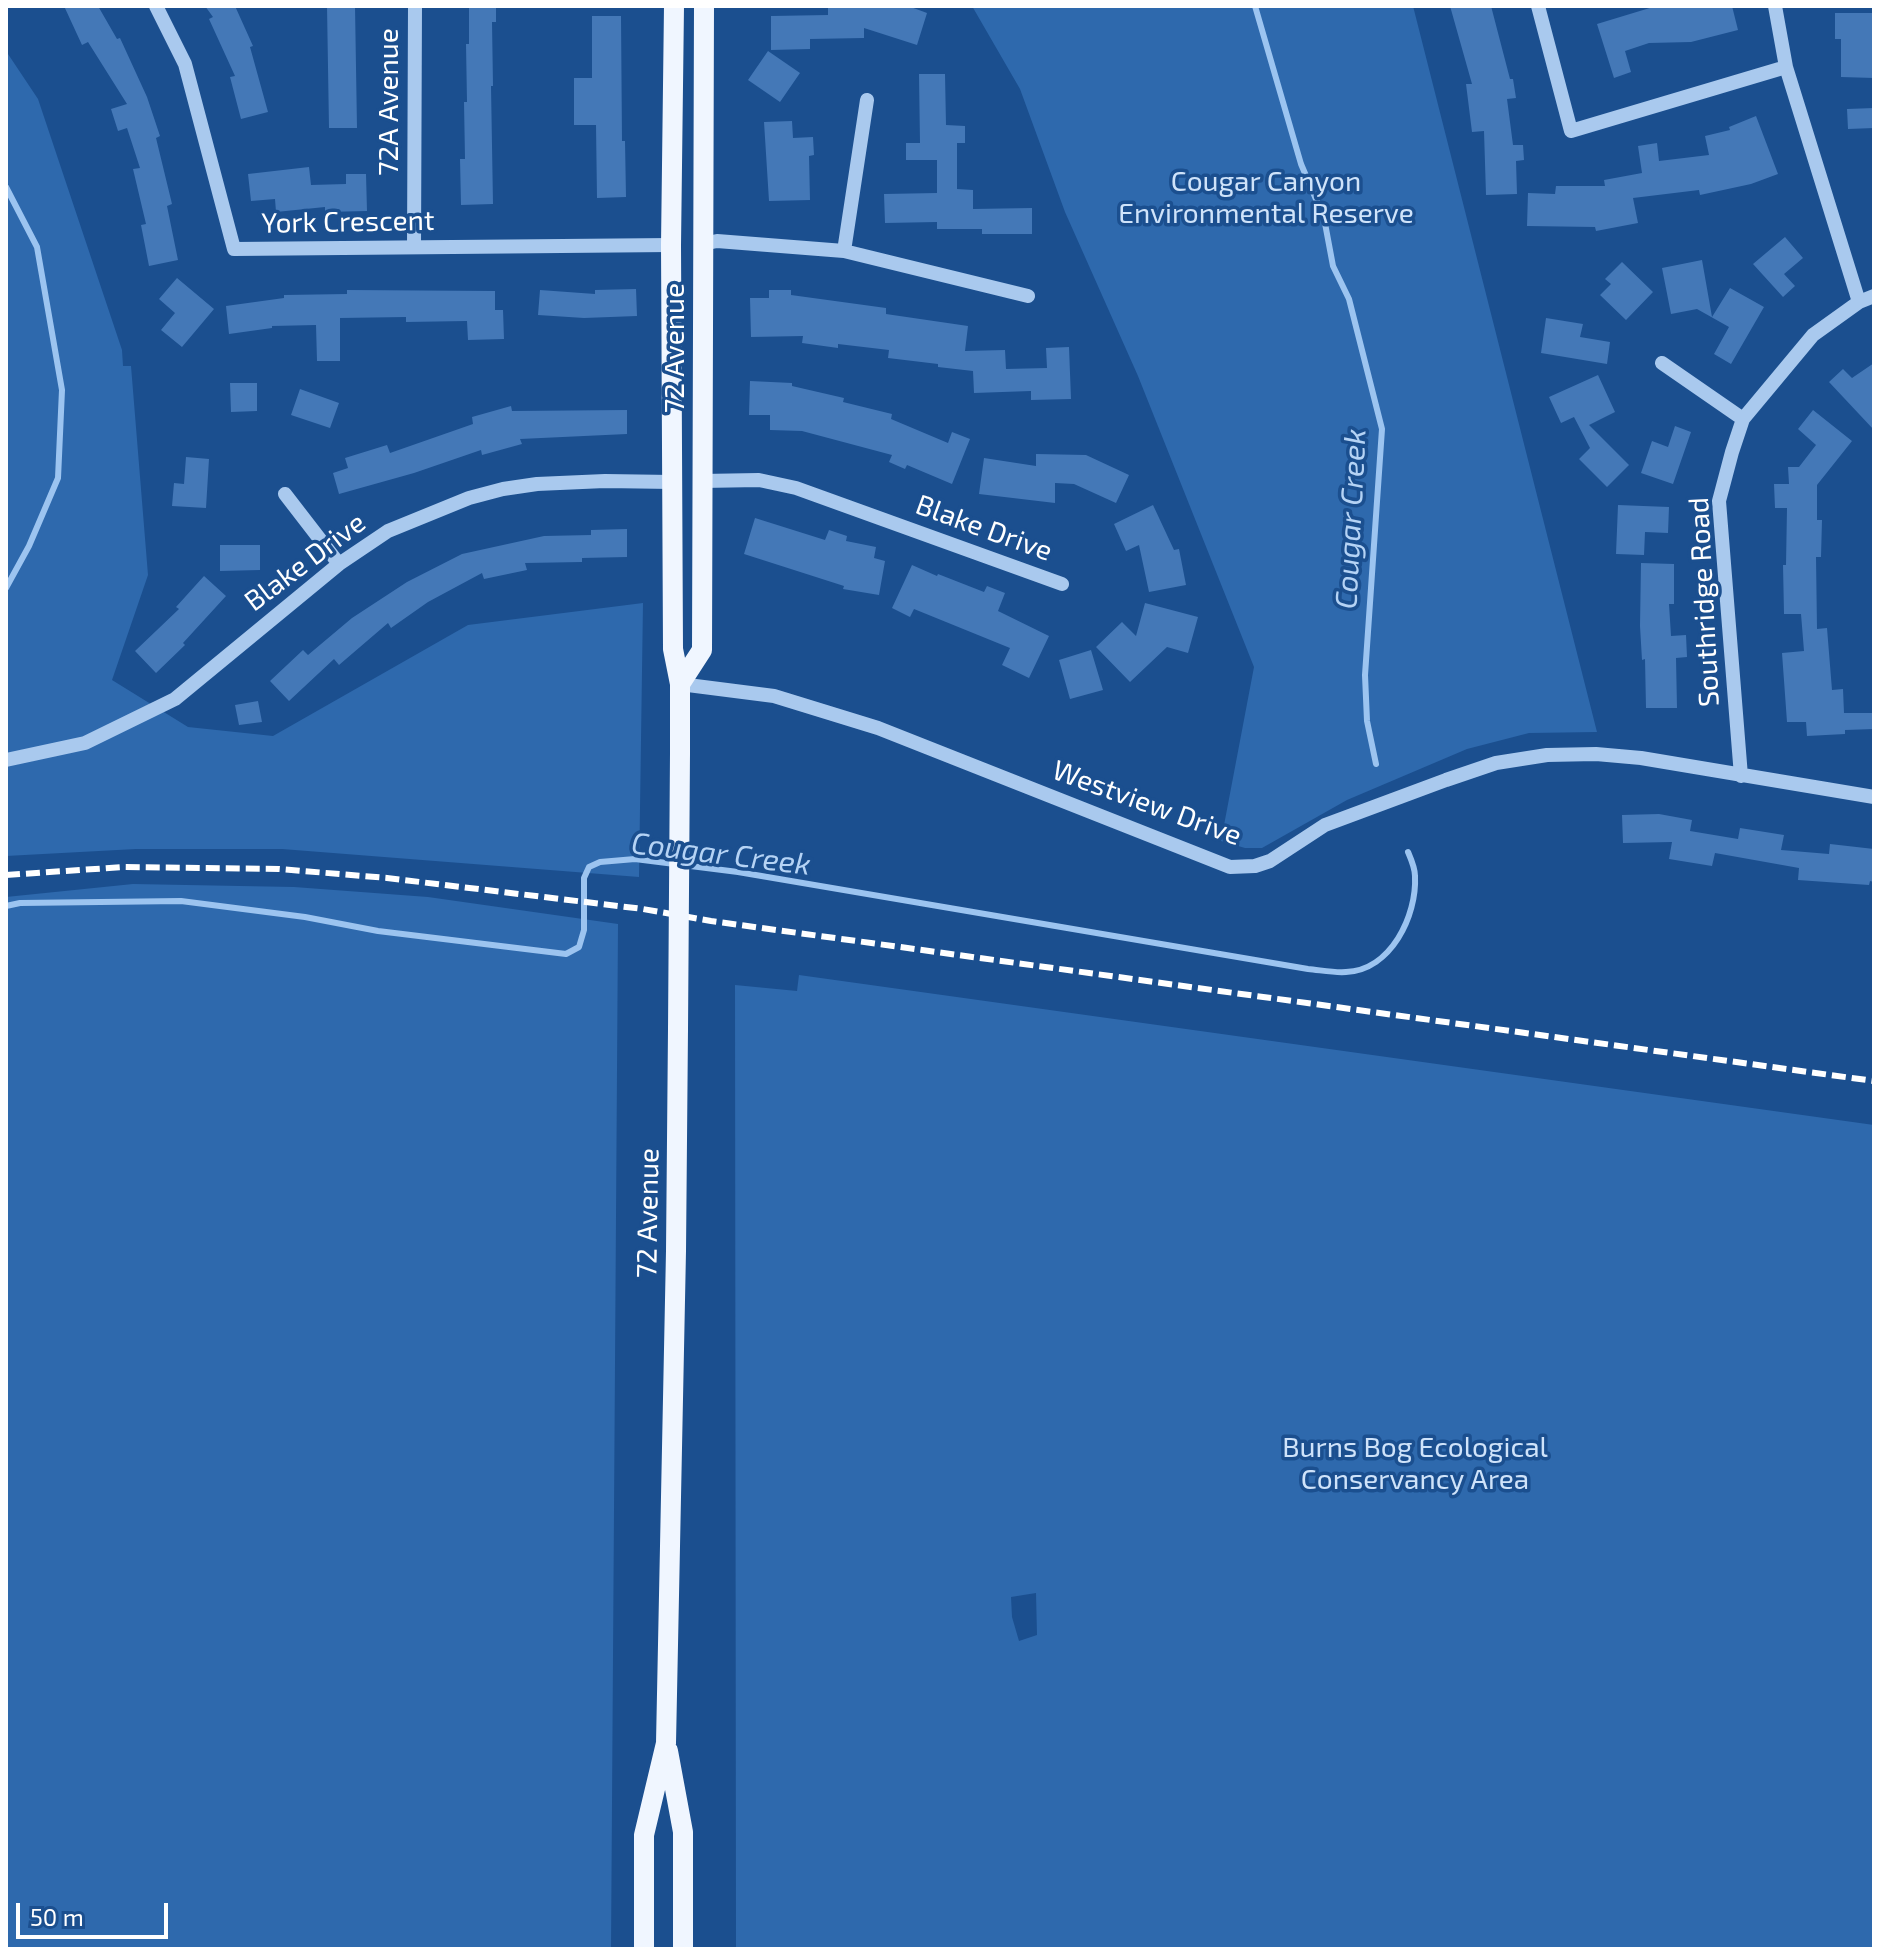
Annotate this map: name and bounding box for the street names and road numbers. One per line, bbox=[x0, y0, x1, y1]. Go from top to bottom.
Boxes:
street label: 72A Avenue bbox=[372, 28, 406, 176]
street label: York Crescent bbox=[261, 204, 435, 240]
street label: 72 Avenue bbox=[658, 283, 692, 413]
street label: Blake Drive bbox=[911, 488, 1057, 568]
street label: Southridge Road bbox=[1682, 496, 1726, 708]
street label: Blake Drive bbox=[238, 506, 372, 618]
street label: Westview Drive bbox=[1048, 753, 1246, 853]
street label: 72 Avenue bbox=[630, 1148, 666, 1278]

